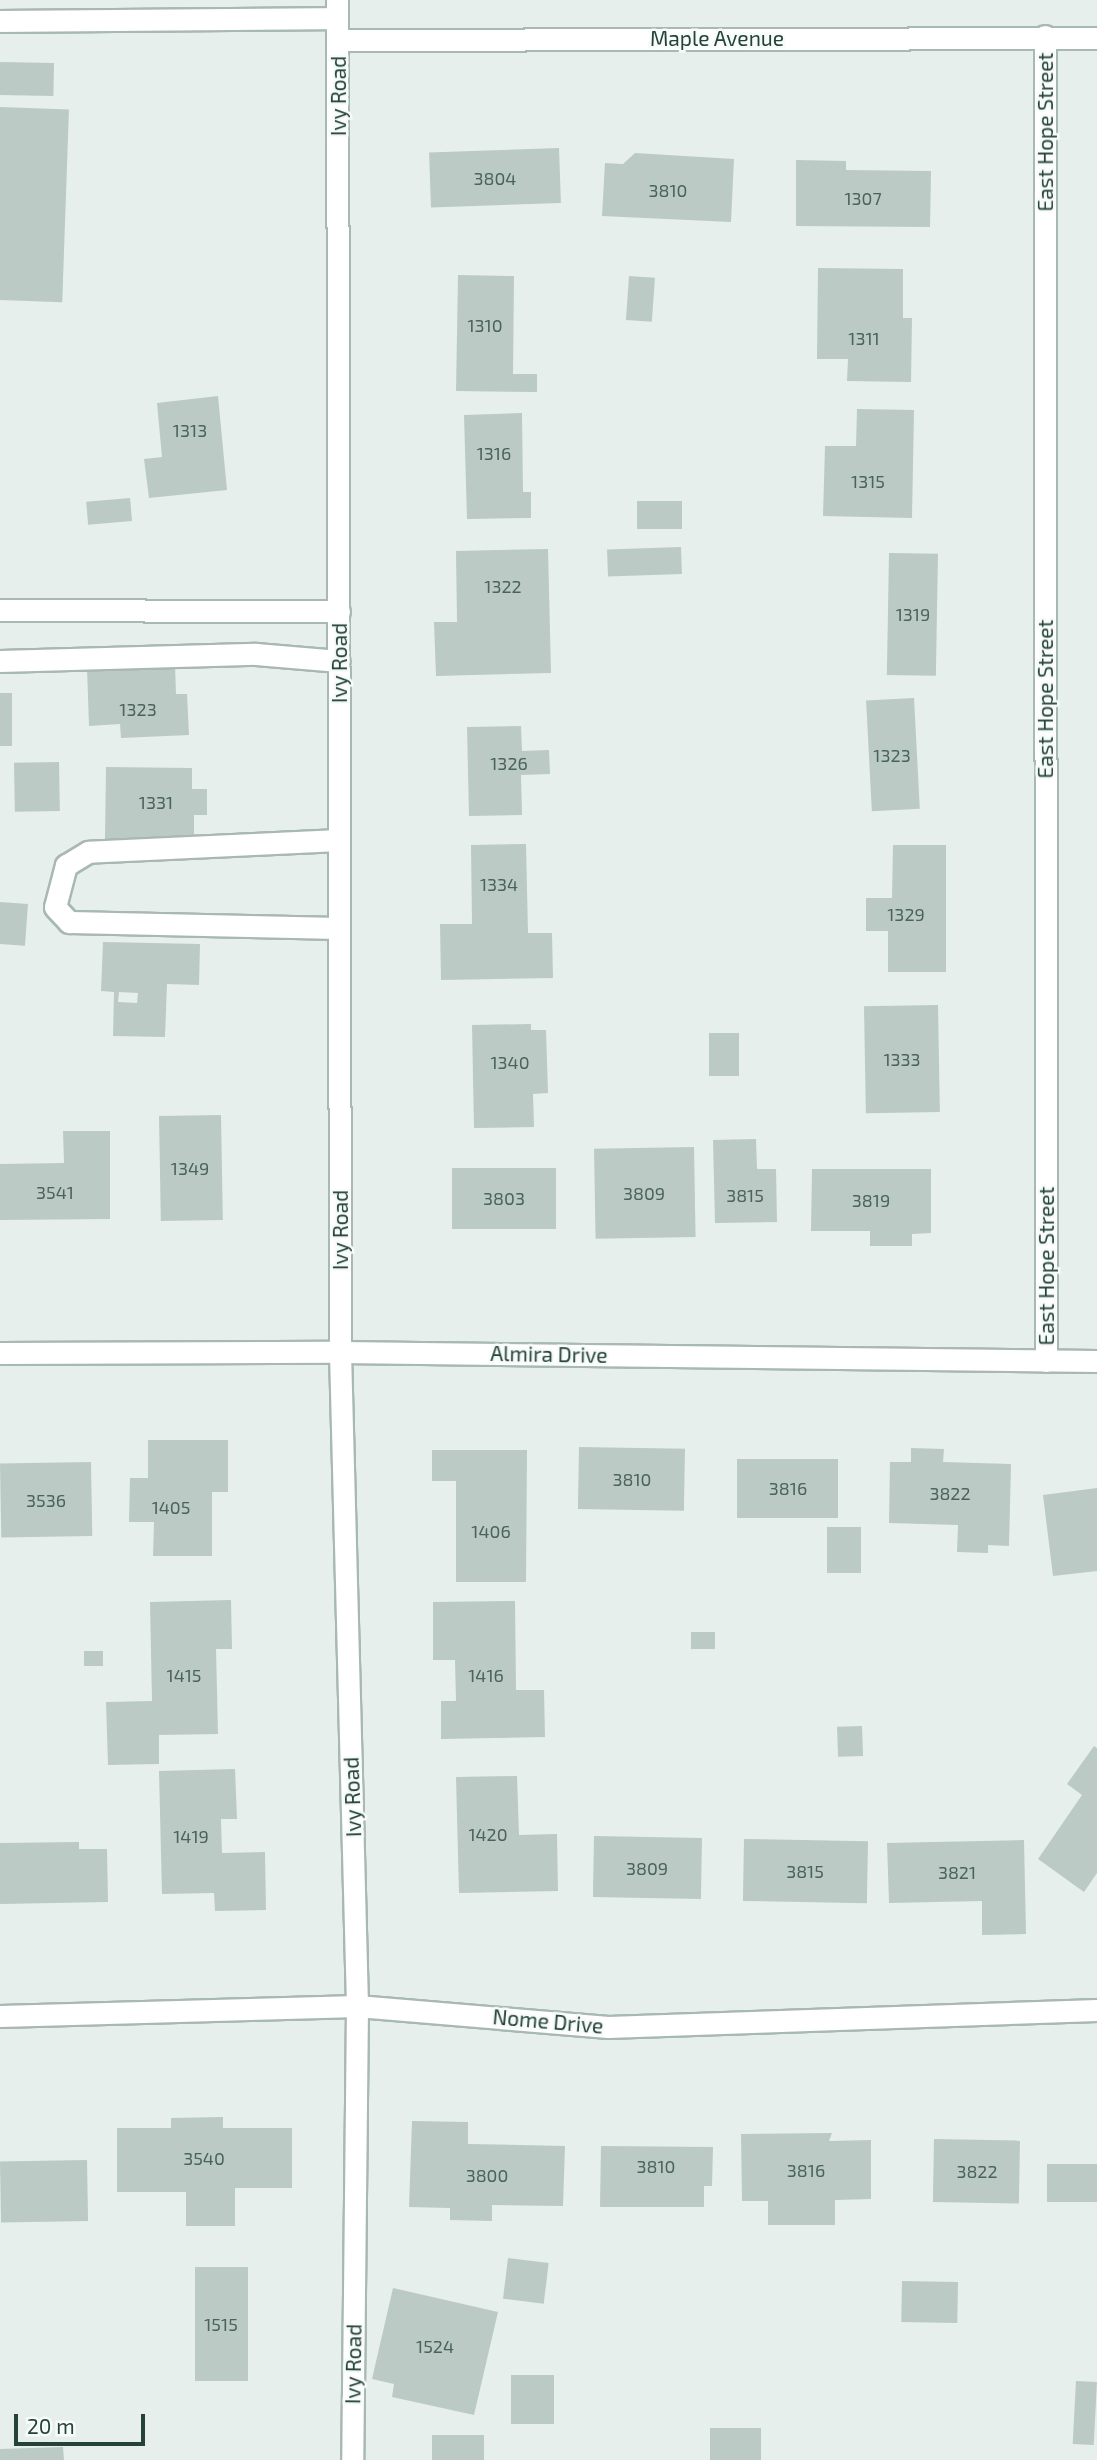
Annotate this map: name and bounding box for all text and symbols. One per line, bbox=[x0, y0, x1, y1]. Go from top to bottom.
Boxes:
street label: Maple Avenue bbox=[650, 25, 784, 51]
street label: East Hope Street bbox=[1032, 52, 1058, 212]
street label: Ivy Road bbox=[325, 56, 351, 136]
house number: 3804 bbox=[474, 167, 516, 189]
house number: 3810 bbox=[649, 179, 687, 201]
house number: 1307 bbox=[844, 187, 882, 209]
house number: 1310 bbox=[467, 314, 503, 336]
house number: 1311 bbox=[848, 327, 880, 349]
house number: 1313 bbox=[173, 419, 207, 441]
house number: 1316 bbox=[477, 442, 511, 464]
house number: 1315 bbox=[851, 470, 885, 492]
house number: 1322 bbox=[484, 575, 522, 597]
house number: 1319 bbox=[896, 603, 930, 625]
street label: East Hope Street bbox=[1032, 619, 1058, 779]
street label: Ivy Road bbox=[326, 623, 352, 703]
house number: 1323 bbox=[119, 698, 157, 720]
house number: 1323 bbox=[873, 744, 911, 766]
house number: 1326 bbox=[490, 752, 528, 774]
house number: 1331 bbox=[139, 791, 173, 813]
house number: 1334 bbox=[480, 873, 518, 895]
house number: 1329 bbox=[887, 903, 925, 925]
house number: 1333 bbox=[883, 1048, 921, 1070]
house number: 1340 bbox=[490, 1051, 530, 1073]
house number: 1349 bbox=[171, 1157, 209, 1179]
house number: 3541 bbox=[36, 1181, 74, 1203]
house number: 3809 bbox=[623, 1182, 665, 1204]
house number: 3815 bbox=[726, 1184, 764, 1206]
street label: East Hope Street bbox=[1033, 1186, 1059, 1346]
house number: 3803 bbox=[483, 1187, 525, 1209]
house number: 3819 bbox=[852, 1189, 890, 1211]
street label: Ivy Road bbox=[327, 1190, 353, 1270]
street label: Almira Drive bbox=[490, 1340, 608, 1368]
house number: 3810 bbox=[613, 1468, 651, 1490]
house number: 3816 bbox=[769, 1477, 807, 1499]
house number: 3822 bbox=[929, 1482, 971, 1504]
house number: 3536 bbox=[26, 1489, 66, 1511]
house number: 1405 bbox=[152, 1496, 190, 1518]
house number: 1406 bbox=[471, 1520, 511, 1542]
house number: 1415 bbox=[166, 1664, 202, 1686]
house number: 1416 bbox=[468, 1664, 504, 1686]
street label: Ivy Road bbox=[338, 1756, 366, 1838]
house number: 1420 bbox=[468, 1823, 508, 1845]
house number: 1419 bbox=[173, 1825, 209, 1847]
house number: 3809 bbox=[626, 1857, 668, 1879]
house number: 3815 bbox=[786, 1860, 824, 1882]
house number: 3821 bbox=[938, 1861, 976, 1883]
street label: Nome Drive bbox=[492, 2004, 604, 2038]
house number: 3540 bbox=[183, 2147, 225, 2169]
house number: 3810 bbox=[637, 2155, 675, 2177]
house number: 3816 bbox=[787, 2159, 825, 2181]
house number: 3822 bbox=[956, 2160, 998, 2182]
house number: 3800 bbox=[466, 2164, 508, 2186]
house number: 1515 bbox=[204, 2313, 238, 2335]
street label: Ivy Road bbox=[340, 2323, 366, 2405]
house number: 1524 bbox=[416, 2335, 454, 2357]
scale bar bbox=[18, 2400, 149, 2444]
text: 20 m bbox=[27, 2413, 75, 2438]

